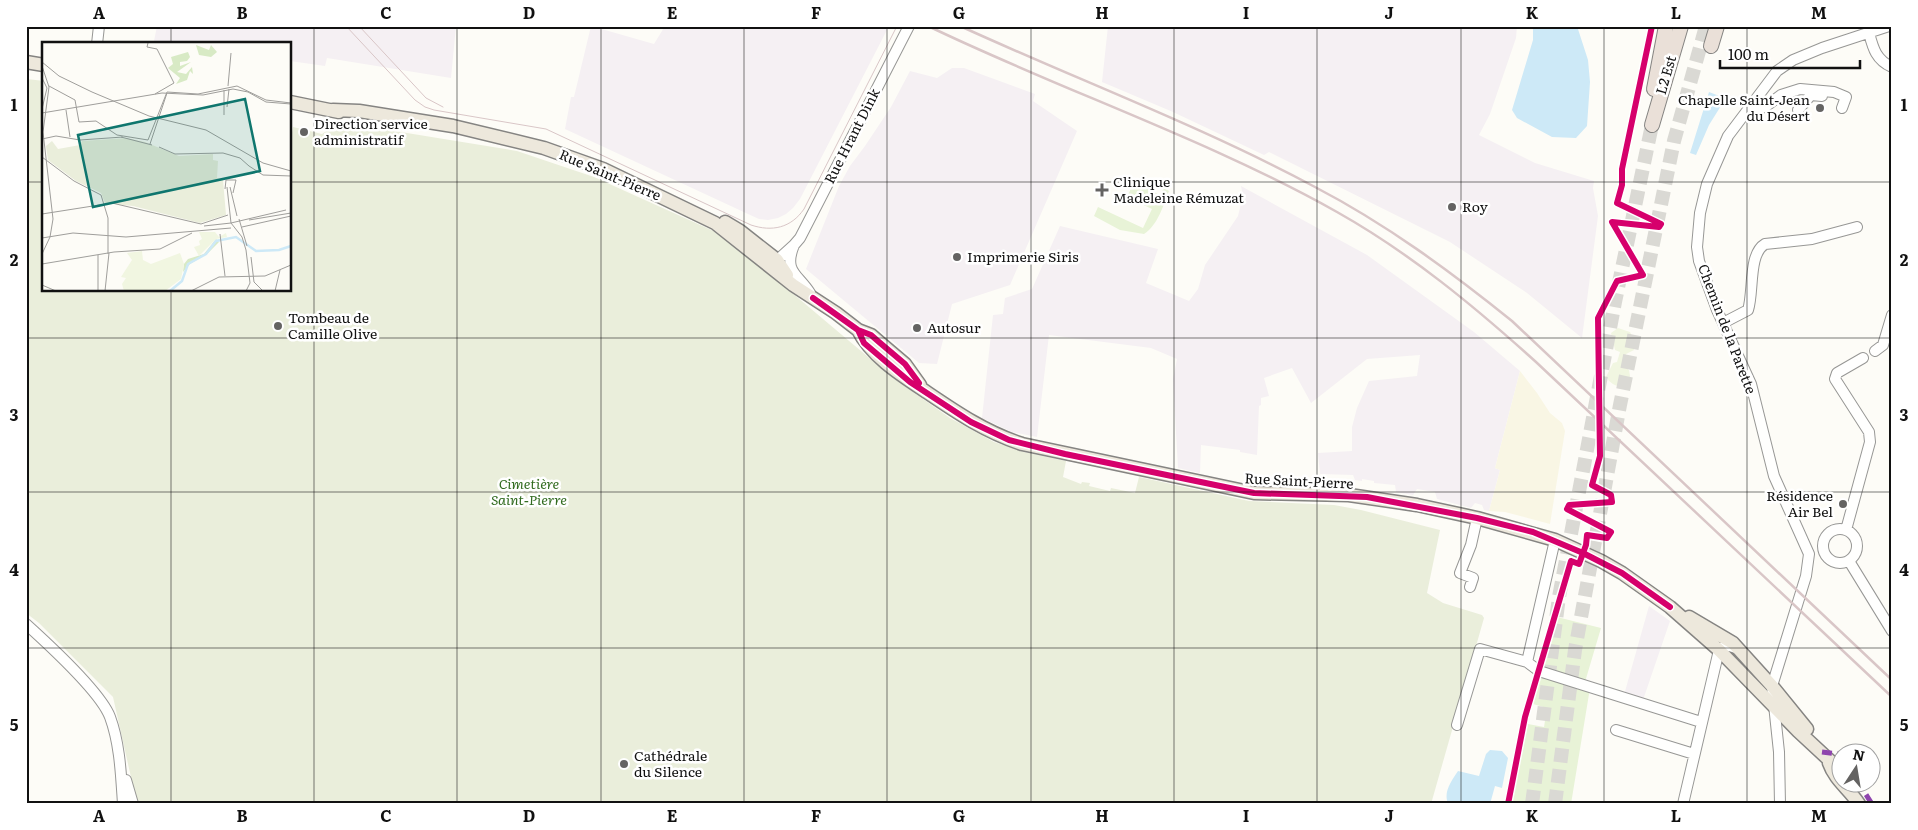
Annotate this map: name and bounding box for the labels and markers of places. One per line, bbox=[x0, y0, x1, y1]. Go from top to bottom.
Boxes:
place label: Chapelle Saint-Jean du Désert bbox=[1678, 89, 1810, 125]
marker: Chapelle Saint-Jean du Désert bbox=[1814, 102, 1826, 114]
place label: Direction service administratif bbox=[314, 113, 428, 149]
marker: Direction service administratif bbox=[298, 126, 310, 138]
place label: Clinique Madeleine Rémuzat bbox=[1113, 171, 1244, 207]
marker: Clinique Madeleine Rémuzat bbox=[1095, 183, 1109, 197]
place label: Roy bbox=[1462, 196, 1489, 216]
marker: Roy bbox=[1446, 201, 1458, 213]
place label: Imprimerie Siris bbox=[967, 246, 1079, 266]
marker: Imprimerie Siris bbox=[951, 251, 963, 263]
place label: Tombeau de Camille Olive bbox=[288, 307, 377, 343]
place label: Autosur bbox=[927, 317, 981, 337]
marker: Tombeau de Camille Olive bbox=[272, 320, 284, 332]
marker: Autosur bbox=[911, 322, 923, 334]
place label: Résidence Air Bel bbox=[1766, 485, 1833, 521]
marker: Résidence Air Bel bbox=[1837, 498, 1849, 510]
place label: Cathédrale du Silence bbox=[634, 745, 707, 781]
marker: Cathédrale du Silence bbox=[618, 758, 630, 770]

